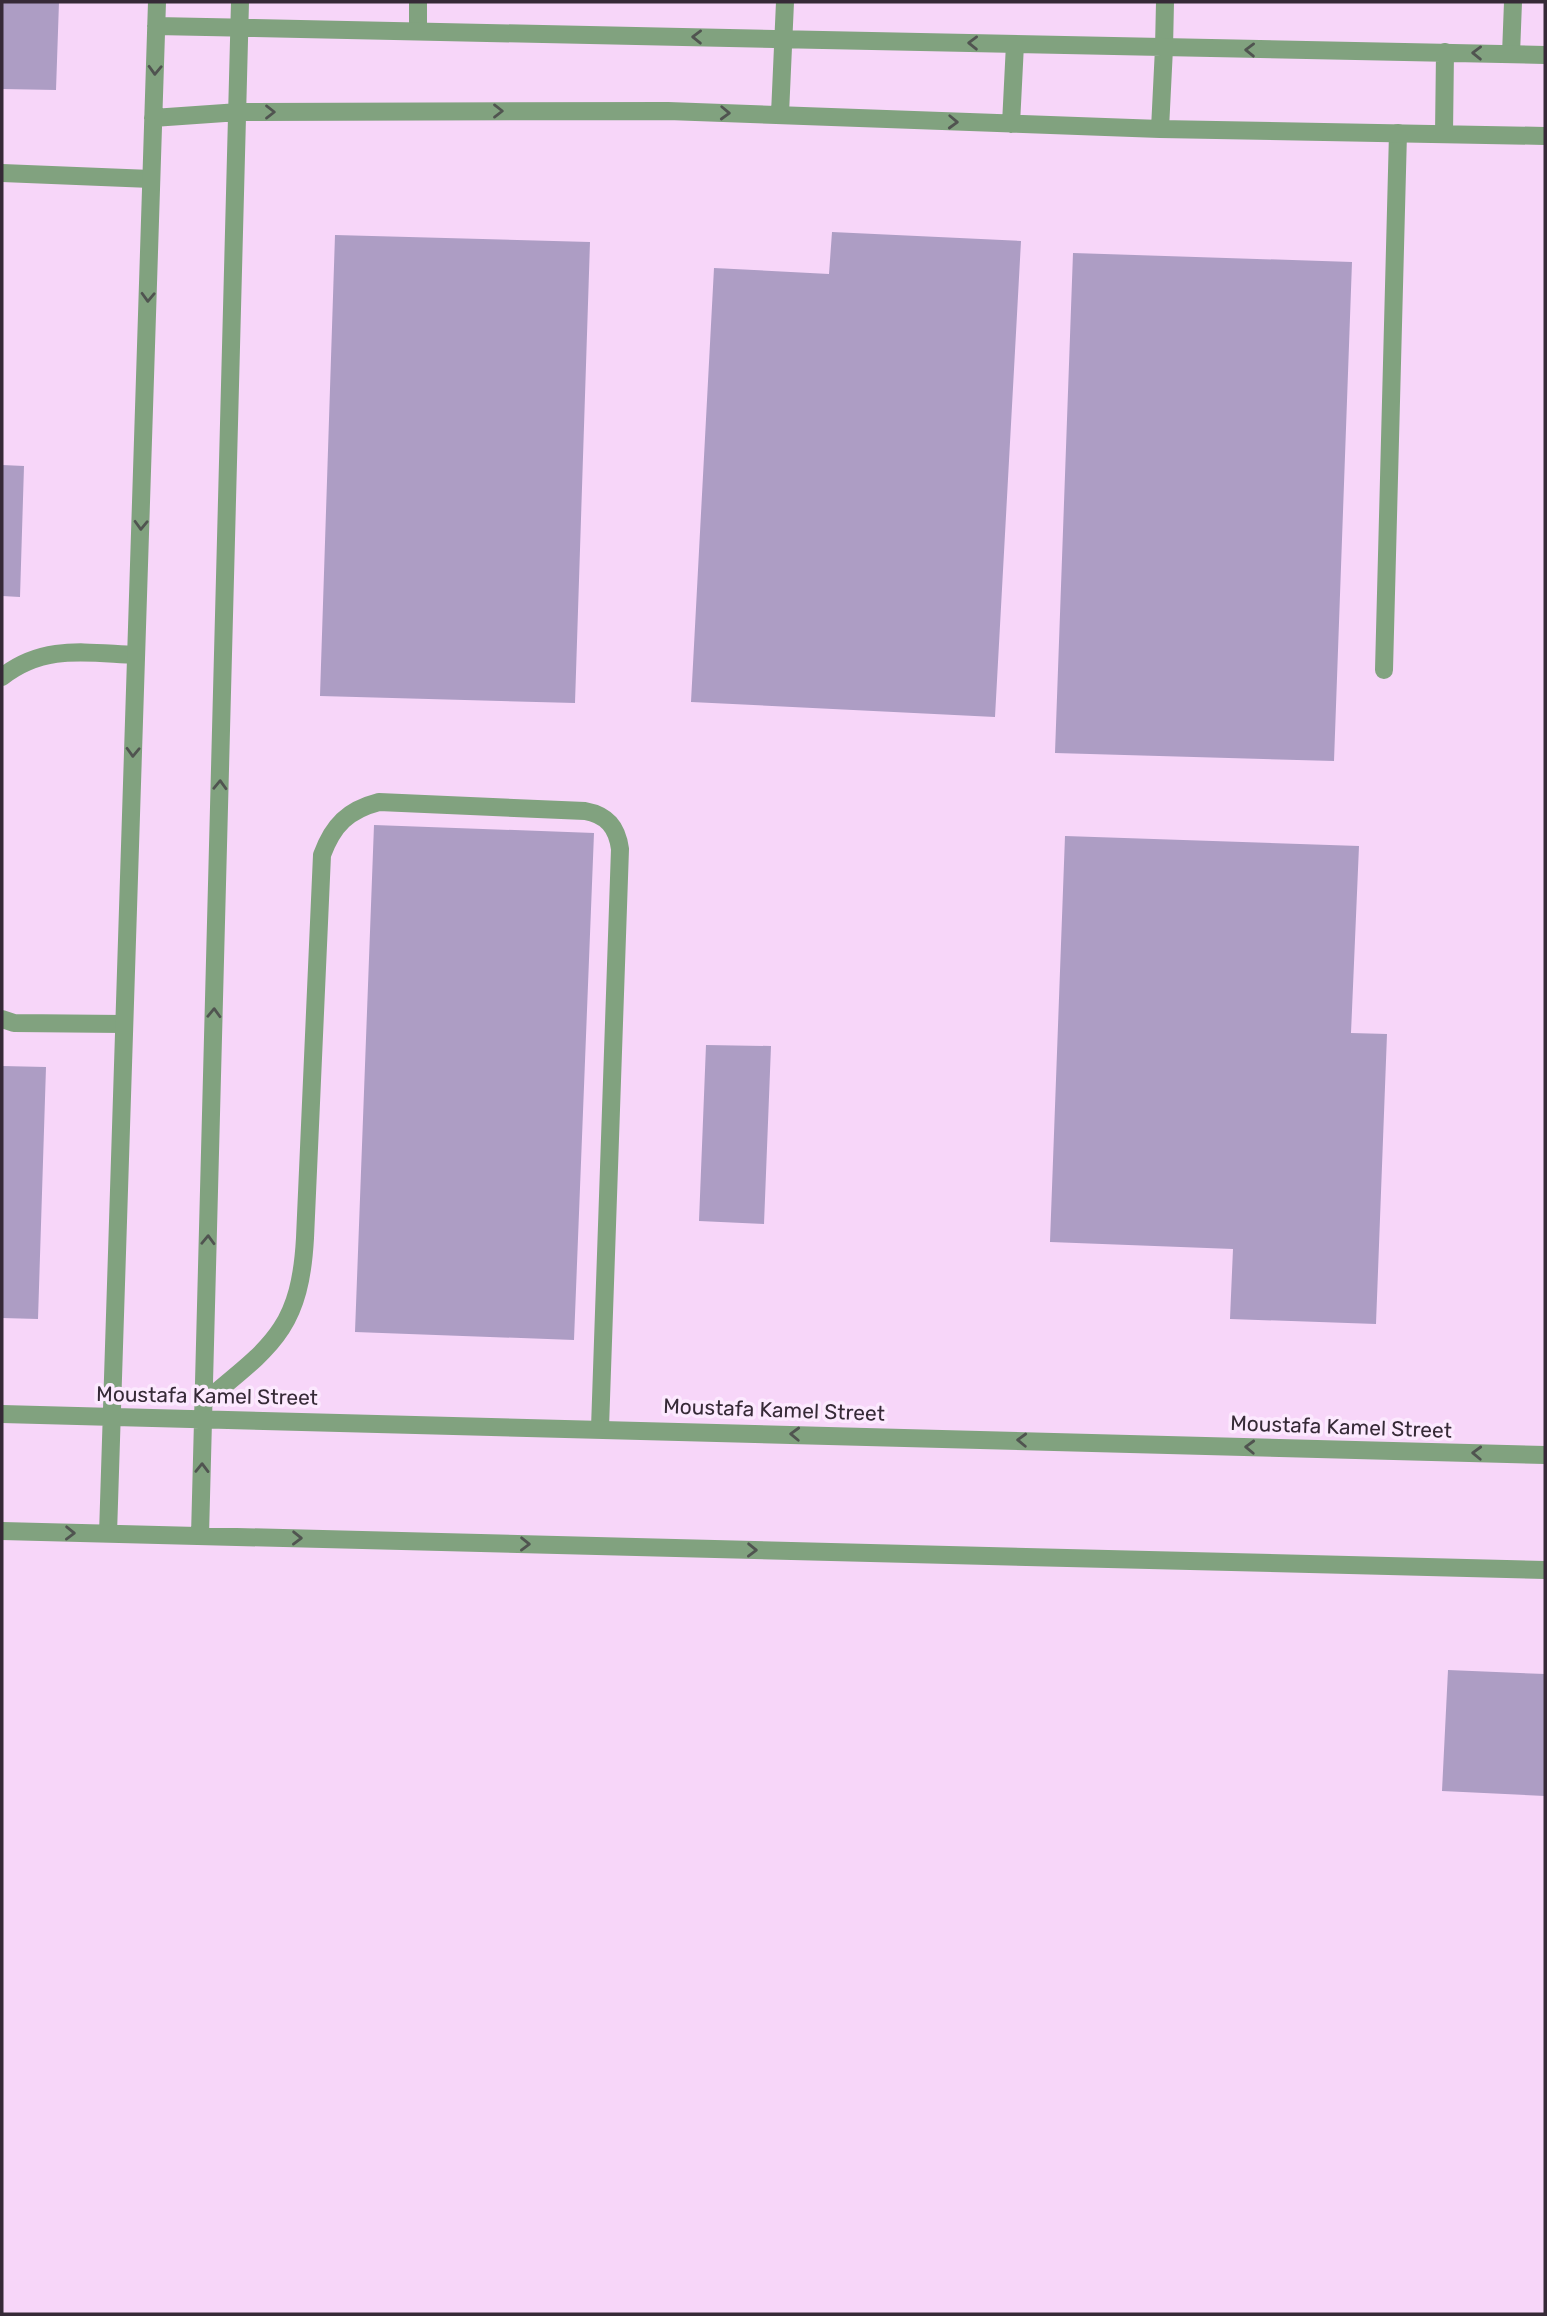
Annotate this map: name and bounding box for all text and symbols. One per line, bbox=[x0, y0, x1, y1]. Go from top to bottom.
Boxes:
one-way arrow bbox=[691, 29, 701, 45]
one-way arrow bbox=[967, 35, 978, 51]
one-way arrow bbox=[1244, 42, 1255, 57]
one-way arrow bbox=[1471, 45, 1482, 61]
one-way arrow bbox=[147, 65, 163, 76]
one-way arrow bbox=[493, 103, 504, 119]
one-way arrow bbox=[266, 104, 276, 120]
one-way arrow bbox=[721, 105, 731, 121]
one-way arrow bbox=[947, 114, 958, 129]
one-way arrow bbox=[140, 292, 155, 303]
one-way arrow bbox=[133, 520, 148, 531]
one-way arrow bbox=[126, 747, 141, 758]
one-way arrow bbox=[212, 780, 228, 790]
one-way arrow bbox=[206, 1007, 222, 1018]
one-way arrow bbox=[200, 1234, 216, 1245]
street label: Moustafa Kamel Street bbox=[96, 1381, 318, 1410]
street label: Moustafa Kamel Street bbox=[663, 1393, 885, 1426]
street label: Moustafa Kamel Street bbox=[1230, 1410, 1452, 1443]
one-way arrow bbox=[789, 1426, 800, 1441]
one-way arrow bbox=[1016, 1433, 1027, 1448]
one-way arrow bbox=[1244, 1439, 1255, 1454]
one-way arrow bbox=[1471, 1446, 1482, 1461]
one-way arrow bbox=[194, 1462, 209, 1473]
one-way arrow bbox=[65, 1525, 76, 1541]
one-way arrow bbox=[292, 1531, 303, 1546]
one-way arrow bbox=[520, 1537, 531, 1552]
one-way arrow bbox=[748, 1542, 758, 1558]

